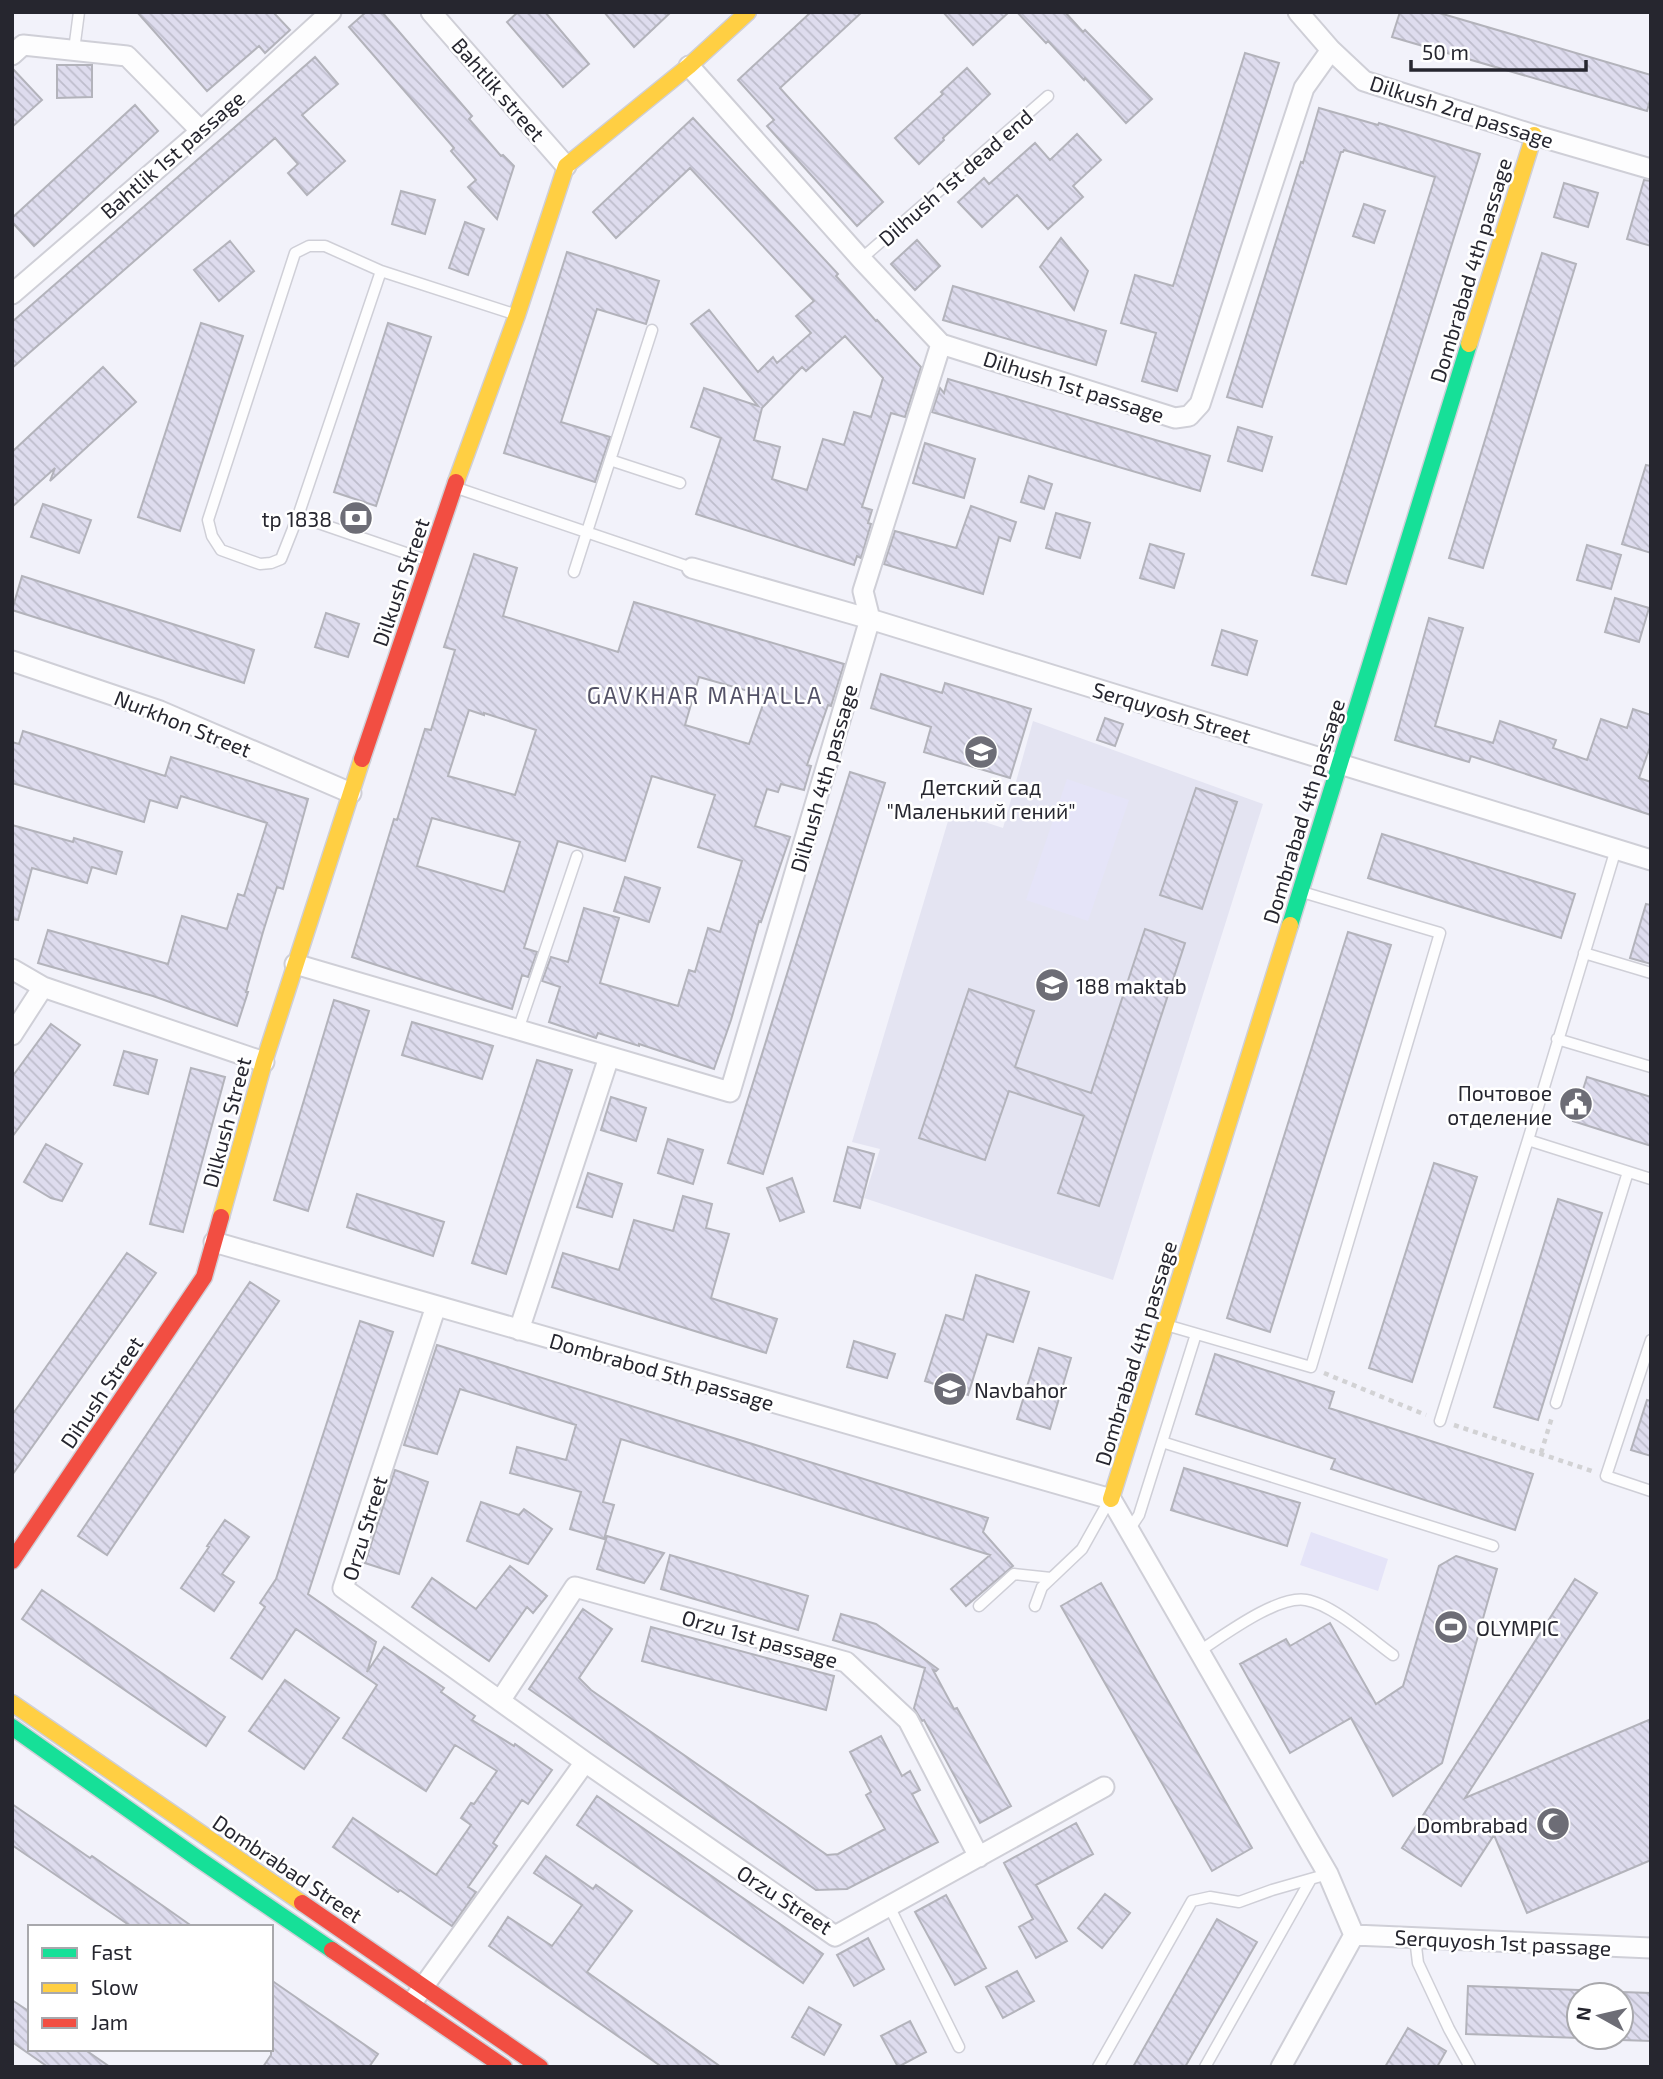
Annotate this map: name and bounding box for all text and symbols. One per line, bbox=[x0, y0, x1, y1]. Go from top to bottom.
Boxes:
scale bar bbox=[1411, 28, 1586, 72]
street label: Bahtlik street bbox=[447, 32, 551, 146]
text: 50 m bbox=[1422, 39, 1469, 64]
street label: Dilkush 2rd passage bbox=[1367, 69, 1557, 153]
street label: Bahtlik 1st passage bbox=[95, 85, 249, 223]
street label: Dilhush 1st dead end bbox=[873, 103, 1037, 251]
street label: Dombrabad 4th passage bbox=[1424, 155, 1516, 385]
street label: Dilhush 1st passage bbox=[981, 345, 1167, 427]
bank icon: tp 1838 bbox=[337, 499, 375, 537]
place label: tp 1838 bbox=[262, 506, 332, 531]
street label: Dilkush Street bbox=[366, 515, 434, 649]
street label: Serquyosh Street bbox=[1090, 676, 1254, 748]
district label: GAVKHAR MAHALLA bbox=[587, 681, 823, 709]
street label: Dilhush 4th passage bbox=[784, 681, 862, 875]
street label: Nurkhon Street bbox=[111, 684, 255, 762]
street label: Dombrabad 4th passage bbox=[1257, 696, 1349, 926]
school or university icon: Детский сад "Маленький гений" bbox=[962, 733, 1000, 771]
place label: Детский сад "Маленький гений" bbox=[886, 774, 1076, 823]
school or university icon: 188 maktab bbox=[1033, 966, 1071, 1004]
place label: 188 maktab bbox=[1076, 973, 1187, 998]
street label: Dilkush Street bbox=[197, 1054, 255, 1190]
place label: Почтовое отделение bbox=[1447, 1080, 1552, 1129]
public building icon: Почтовое отделение bbox=[1557, 1085, 1595, 1123]
street label: Dombrabad 4th passage bbox=[1089, 1238, 1181, 1468]
street label: Dombrabod 5th passage bbox=[547, 1327, 777, 1415]
street label: Dihush Street bbox=[55, 1331, 147, 1453]
school or university icon: Navbahor bbox=[931, 1370, 969, 1408]
place label: Navbahor bbox=[974, 1377, 1068, 1402]
street label: Orzu Street bbox=[336, 1473, 392, 1583]
street label: Orzu 1st passage bbox=[679, 1604, 841, 1672]
sports icon: OLYMPIC bbox=[1432, 1608, 1470, 1646]
place label: OLYMPIC bbox=[1476, 1615, 1559, 1640]
mosque icon: Dombrabad bbox=[1534, 1805, 1572, 1843]
street label: Dombrabad Street bbox=[209, 1809, 367, 1927]
place label: Dombrabad bbox=[1416, 1812, 1528, 1837]
street label: Orzu Street bbox=[733, 1859, 837, 1939]
street label: Serquyosh 1st passage bbox=[1394, 1924, 1612, 1960]
legend bbox=[28, 1925, 273, 2051]
text: Fast bbox=[91, 1939, 132, 1964]
text: Slow bbox=[91, 1974, 138, 1999]
north arrow bbox=[1565, 1981, 1635, 2051]
text: N bbox=[1570, 2005, 1595, 2022]
text: Jam bbox=[91, 2009, 128, 2034]

